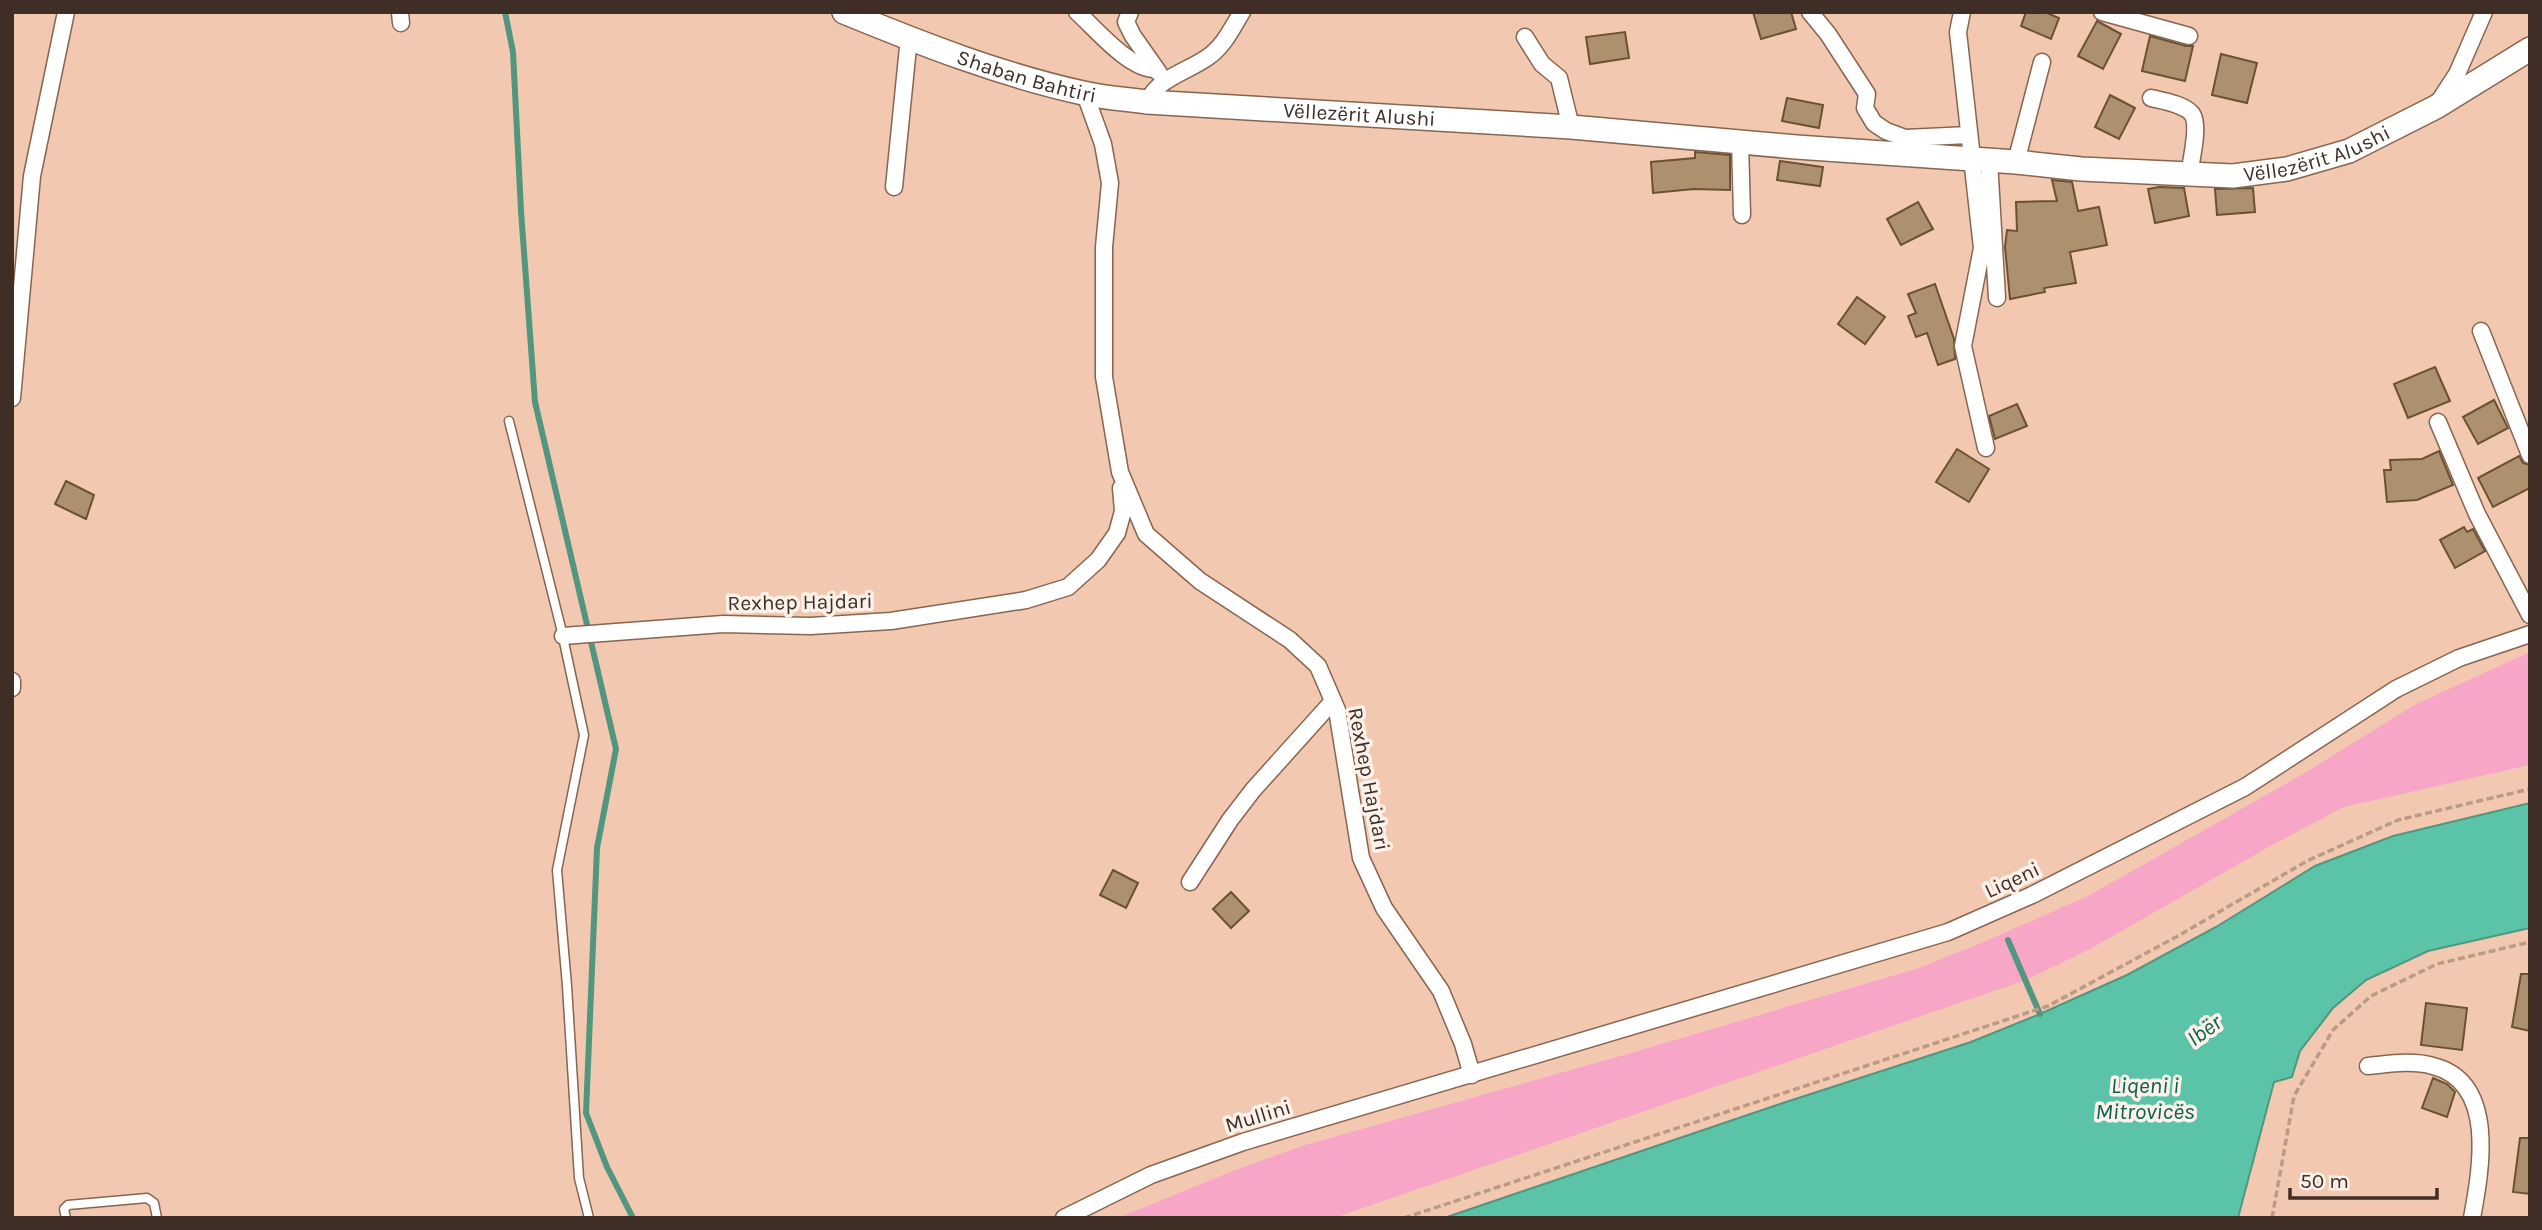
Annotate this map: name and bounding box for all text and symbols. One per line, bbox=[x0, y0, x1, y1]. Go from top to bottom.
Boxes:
street label: Shaban Bahtiri bbox=[954, 45, 1098, 107]
street label: Vëllezërit Alushi bbox=[1282, 98, 1436, 131]
street label: Vëllezërit Alushi bbox=[2242, 120, 2394, 187]
street label: Rexhep Hajdari bbox=[727, 589, 873, 615]
street label: Rexhep Hajdari bbox=[1343, 705, 1395, 853]
street label: Liqeni bbox=[1981, 857, 2043, 903]
water label: Ibër bbox=[2182, 1008, 2228, 1052]
water label: Liqeni i Mitrovicës bbox=[2095, 1072, 2195, 1125]
street label: Mullini bbox=[1222, 1095, 1294, 1137]
scale bar bbox=[2290, 1156, 2437, 1200]
text: 50 m bbox=[2300, 1169, 2349, 1193]

